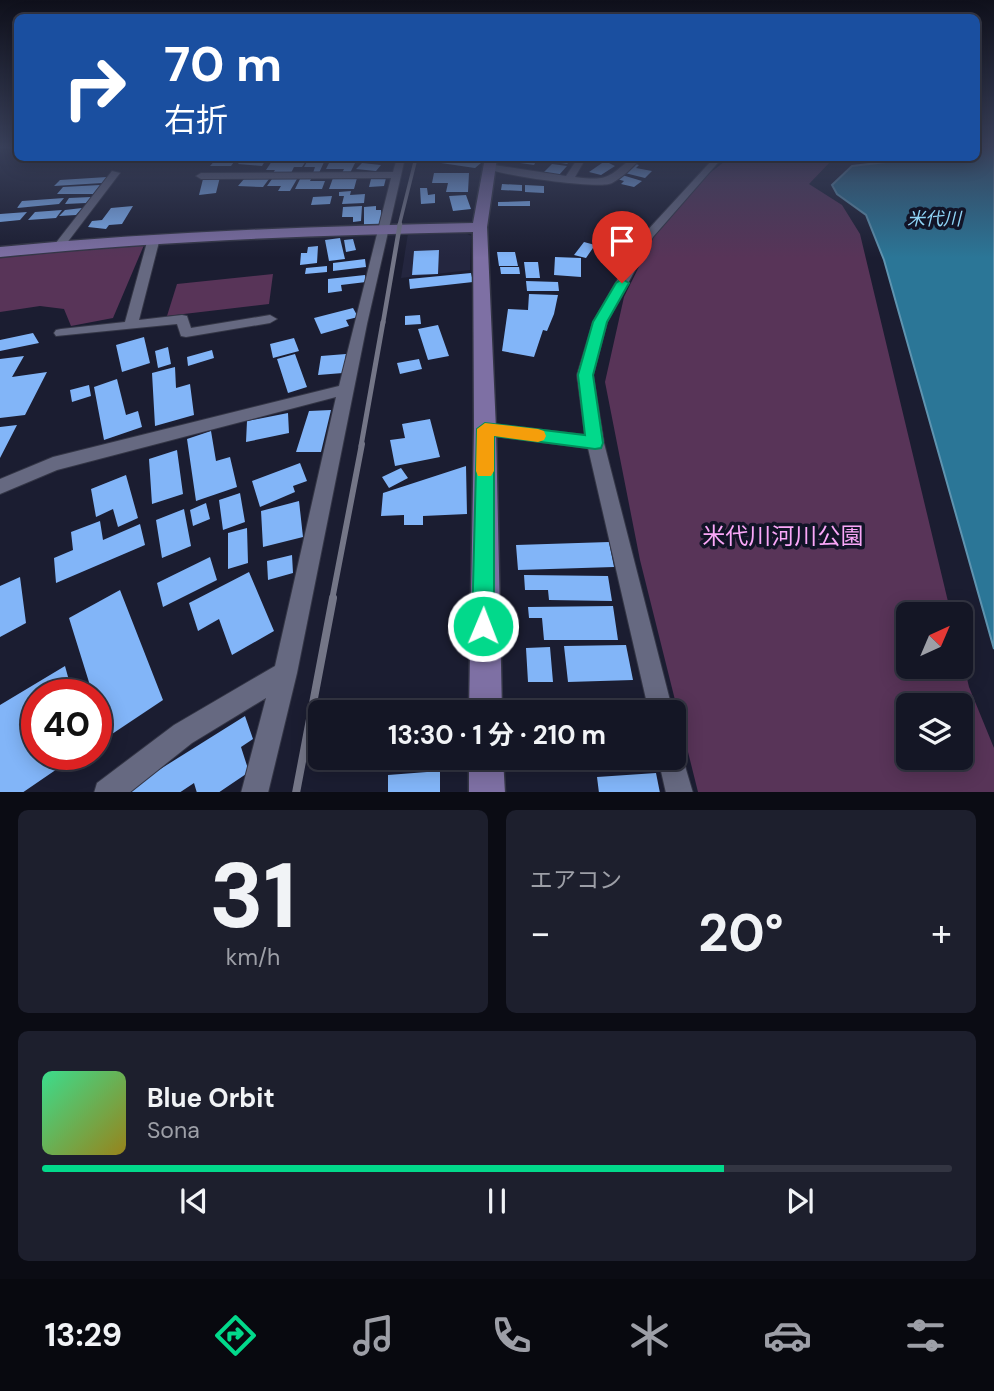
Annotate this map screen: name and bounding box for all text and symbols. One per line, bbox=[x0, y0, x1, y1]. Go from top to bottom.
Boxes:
text: 70 m bbox=[164, 32, 282, 96]
icon: right bbox=[49, 42, 140, 133]
text: 右折 bbox=[164, 99, 228, 141]
water label: 米代川 bbox=[907, 207, 963, 231]
pin bbox=[592, 211, 652, 283]
icon: arrive bbox=[603, 222, 641, 260]
park label: 米代川河川公園 bbox=[703, 521, 864, 551]
position arrow bbox=[446, 589, 520, 663]
north arrow bbox=[896, 602, 973, 679]
map controls bbox=[896, 602, 973, 770]
speed limit sign: 40 bbox=[21, 679, 112, 770]
button: layers bbox=[896, 693, 973, 770]
text: 13:30 · 1 分 · 210 m bbox=[388, 718, 606, 752]
text: 31 bbox=[209, 837, 297, 955]
text: エアコン bbox=[530, 865, 622, 895]
text: 20° bbox=[698, 899, 784, 967]
text: − bbox=[530, 908, 551, 958]
text: + bbox=[931, 908, 952, 958]
text: km/h bbox=[226, 942, 280, 972]
text: Blue Orbit bbox=[147, 1081, 275, 1115]
text: Sona bbox=[147, 1115, 200, 1145]
icon: previous bbox=[175, 1182, 213, 1220]
icon: pause bbox=[478, 1182, 516, 1220]
icon: next bbox=[781, 1182, 819, 1220]
icon: directions bbox=[211, 1311, 260, 1360]
icon: music bbox=[349, 1311, 398, 1360]
icon: phone bbox=[487, 1311, 536, 1360]
icon: climate bbox=[625, 1311, 674, 1360]
icon: car bbox=[763, 1311, 812, 1360]
icon: filters bbox=[901, 1311, 950, 1360]
text: 13:29 bbox=[44, 1314, 122, 1356]

